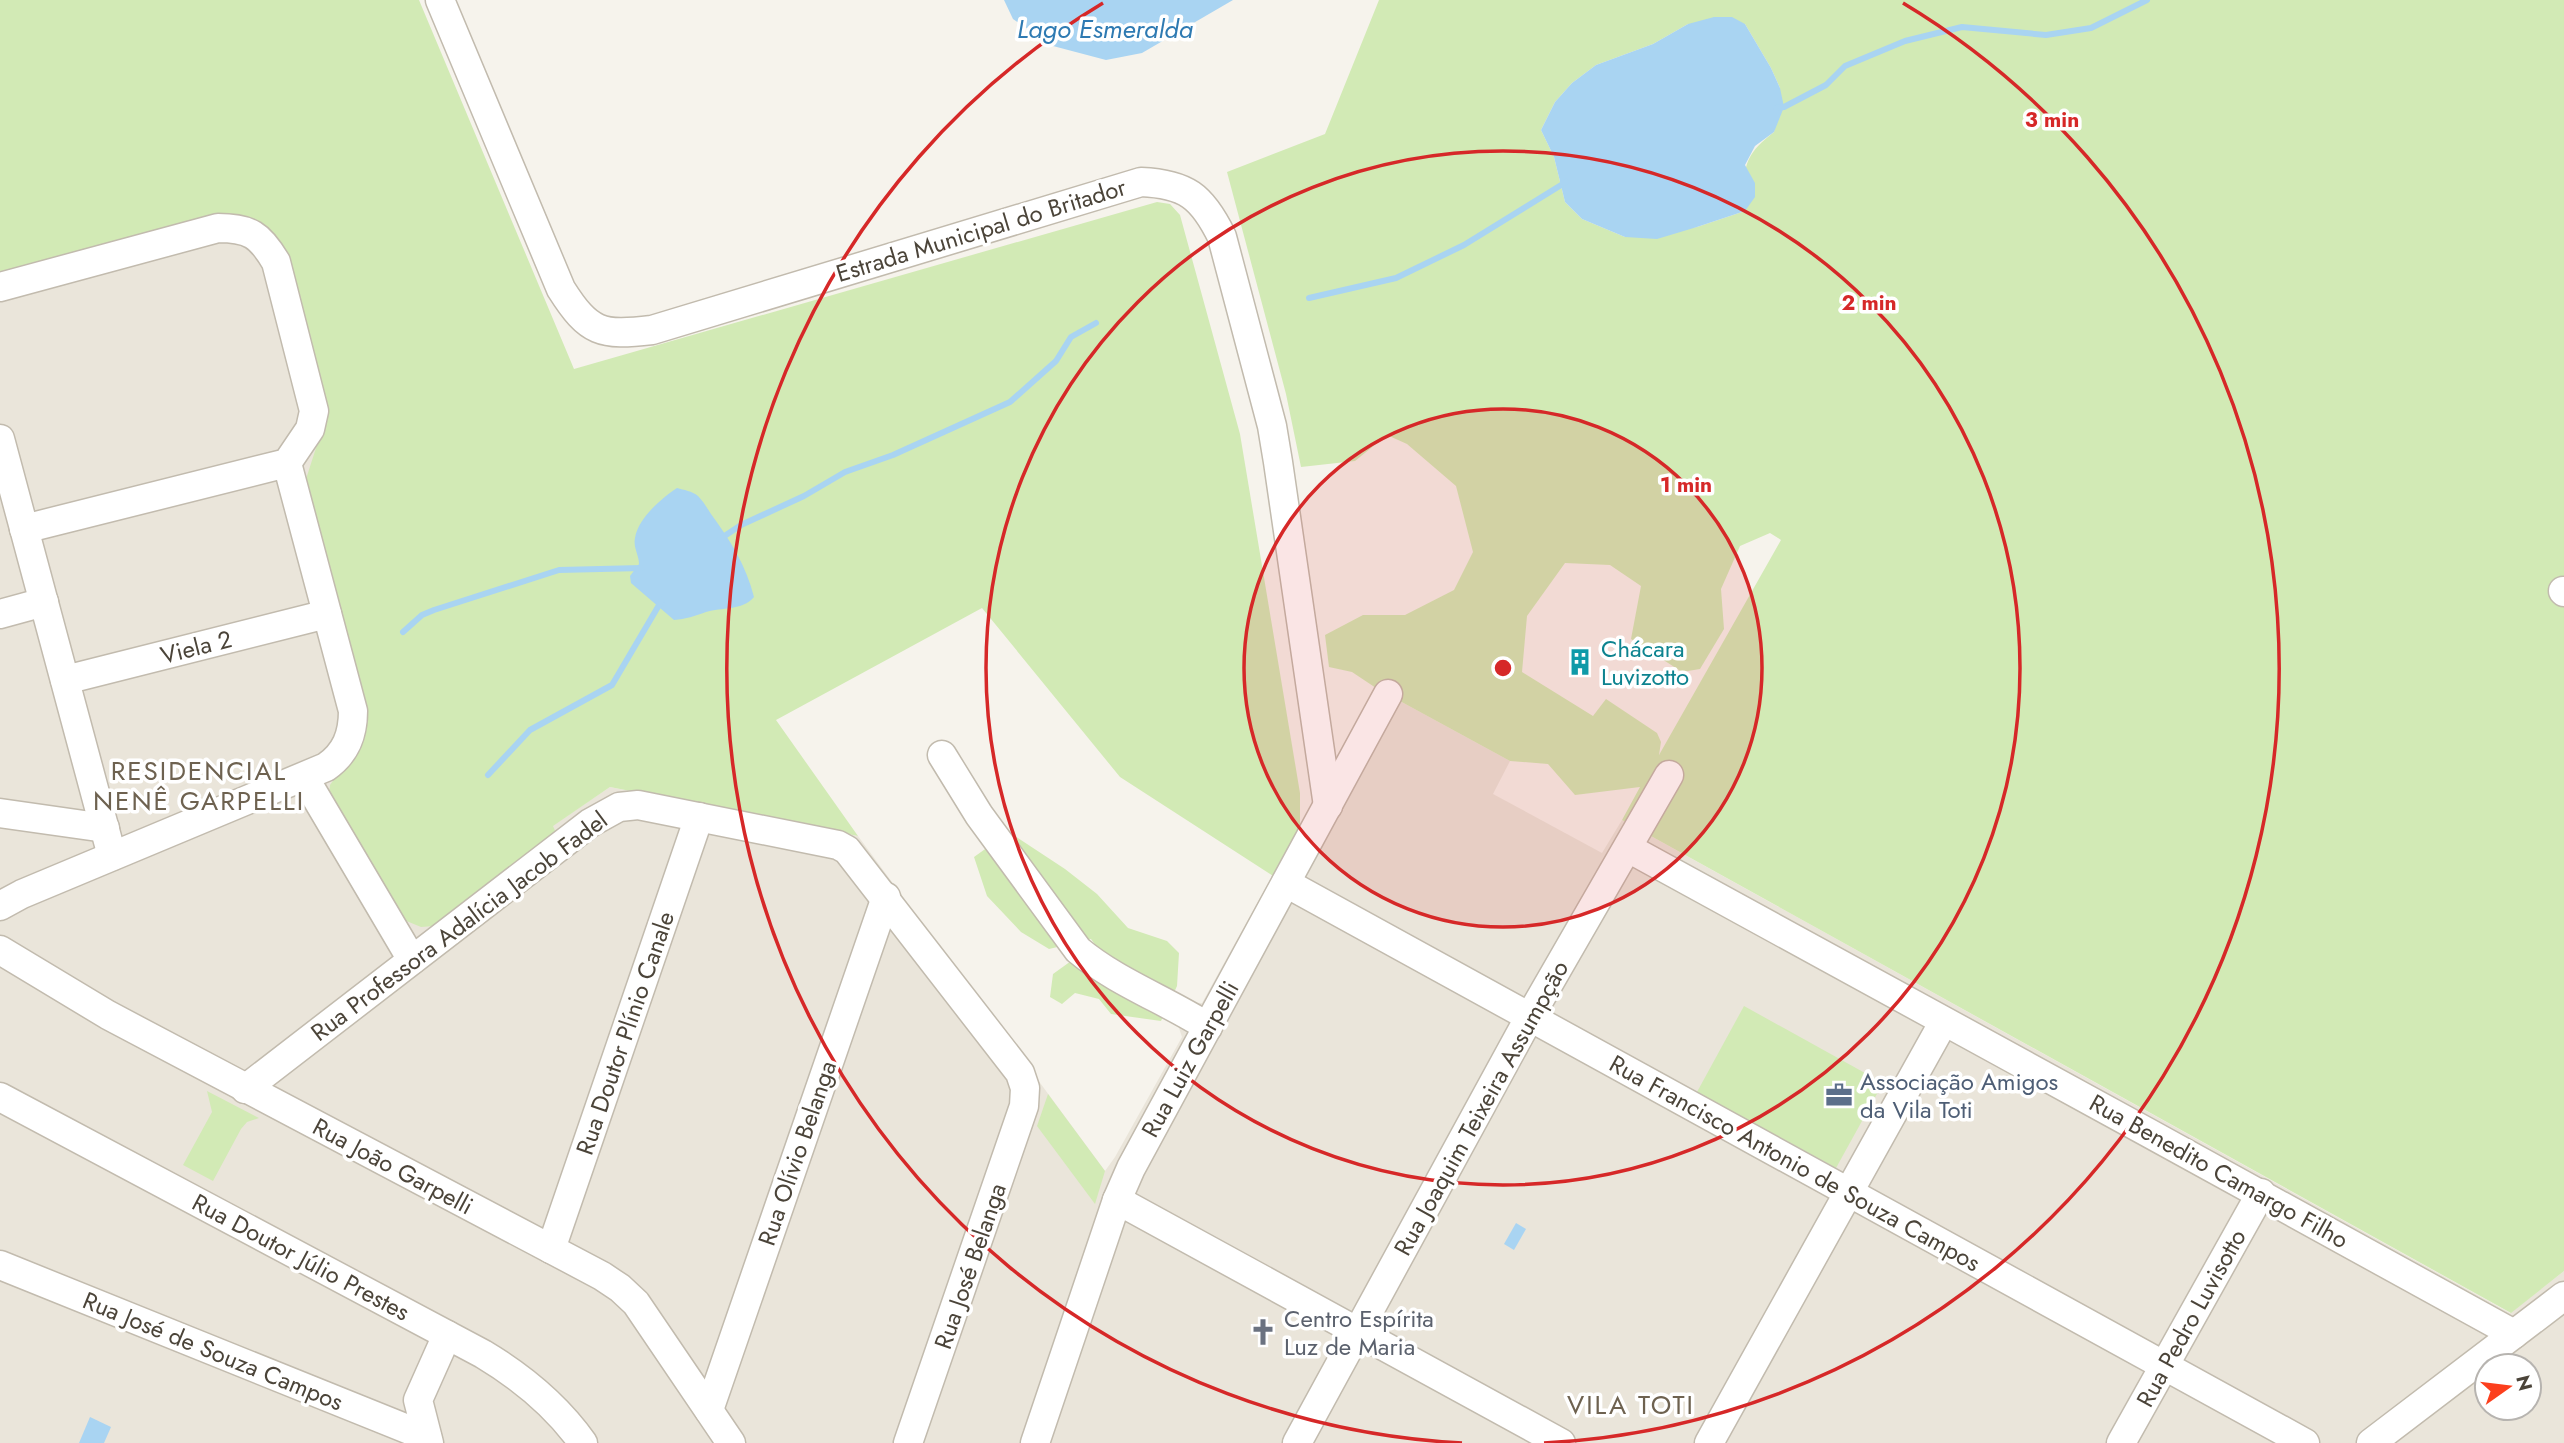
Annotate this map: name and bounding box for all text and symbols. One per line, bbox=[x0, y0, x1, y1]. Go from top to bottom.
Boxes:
water label: Lago Esmeralda bbox=[1017, 10, 1194, 48]
text: 3 min bbox=[2025, 105, 2079, 135]
street label: Estrada Municipal do Britador bbox=[832, 169, 1131, 291]
text: 2 min bbox=[1841, 288, 1897, 318]
text: 1 min bbox=[1660, 470, 1712, 500]
street label: Viela 2 bbox=[157, 621, 235, 673]
place label: Chácara Luvizotto bbox=[1601, 631, 1689, 694]
building icon: Chácara Luvizotto bbox=[1565, 647, 1595, 677]
centre of rings bbox=[1491, 656, 1515, 680]
district label: RESIDENCIAL NENÊ GARPELLI bbox=[93, 752, 305, 820]
street label: Rua Professora Adalícia Jacob Fadel bbox=[303, 803, 615, 1049]
street label: Rua Doutor Plínio Canale bbox=[567, 907, 683, 1159]
street label: Rua Joaquim Teixeira Assumpção bbox=[1385, 954, 1577, 1262]
street label: Rua Luiz Garpelli bbox=[1133, 974, 1247, 1144]
street label: Rua Francisco Antonio de Souza Campos bbox=[1603, 1046, 1987, 1280]
street label: Rua Olívio Belanga bbox=[749, 1056, 845, 1250]
place label: Associação Amigos da Vila Toti bbox=[1860, 1064, 2058, 1127]
office icon: Associação Amigos da Vila Toti bbox=[1824, 1080, 1854, 1110]
street label: Rua Benedito Camargo Filho bbox=[2083, 1085, 2355, 1257]
street label: Rua João Garpelli bbox=[307, 1109, 479, 1223]
street label: Rua José Belanga bbox=[925, 1178, 1015, 1354]
street label: Rua Doutor Júlio Prestes bbox=[186, 1185, 416, 1329]
street label: Rua Pedro Luvisotto bbox=[2128, 1223, 2254, 1413]
street label: Rua José de Souza Campos bbox=[78, 1283, 348, 1419]
place label: Centro Espírita Luz de Maria bbox=[1284, 1301, 1434, 1364]
church icon: Centro Espírita Luz de Maria bbox=[1248, 1317, 1278, 1347]
north arrow bbox=[2473, 1352, 2543, 1422]
text: N bbox=[2509, 1372, 2539, 1394]
district label: VILA TOTI bbox=[1567, 1386, 1695, 1424]

